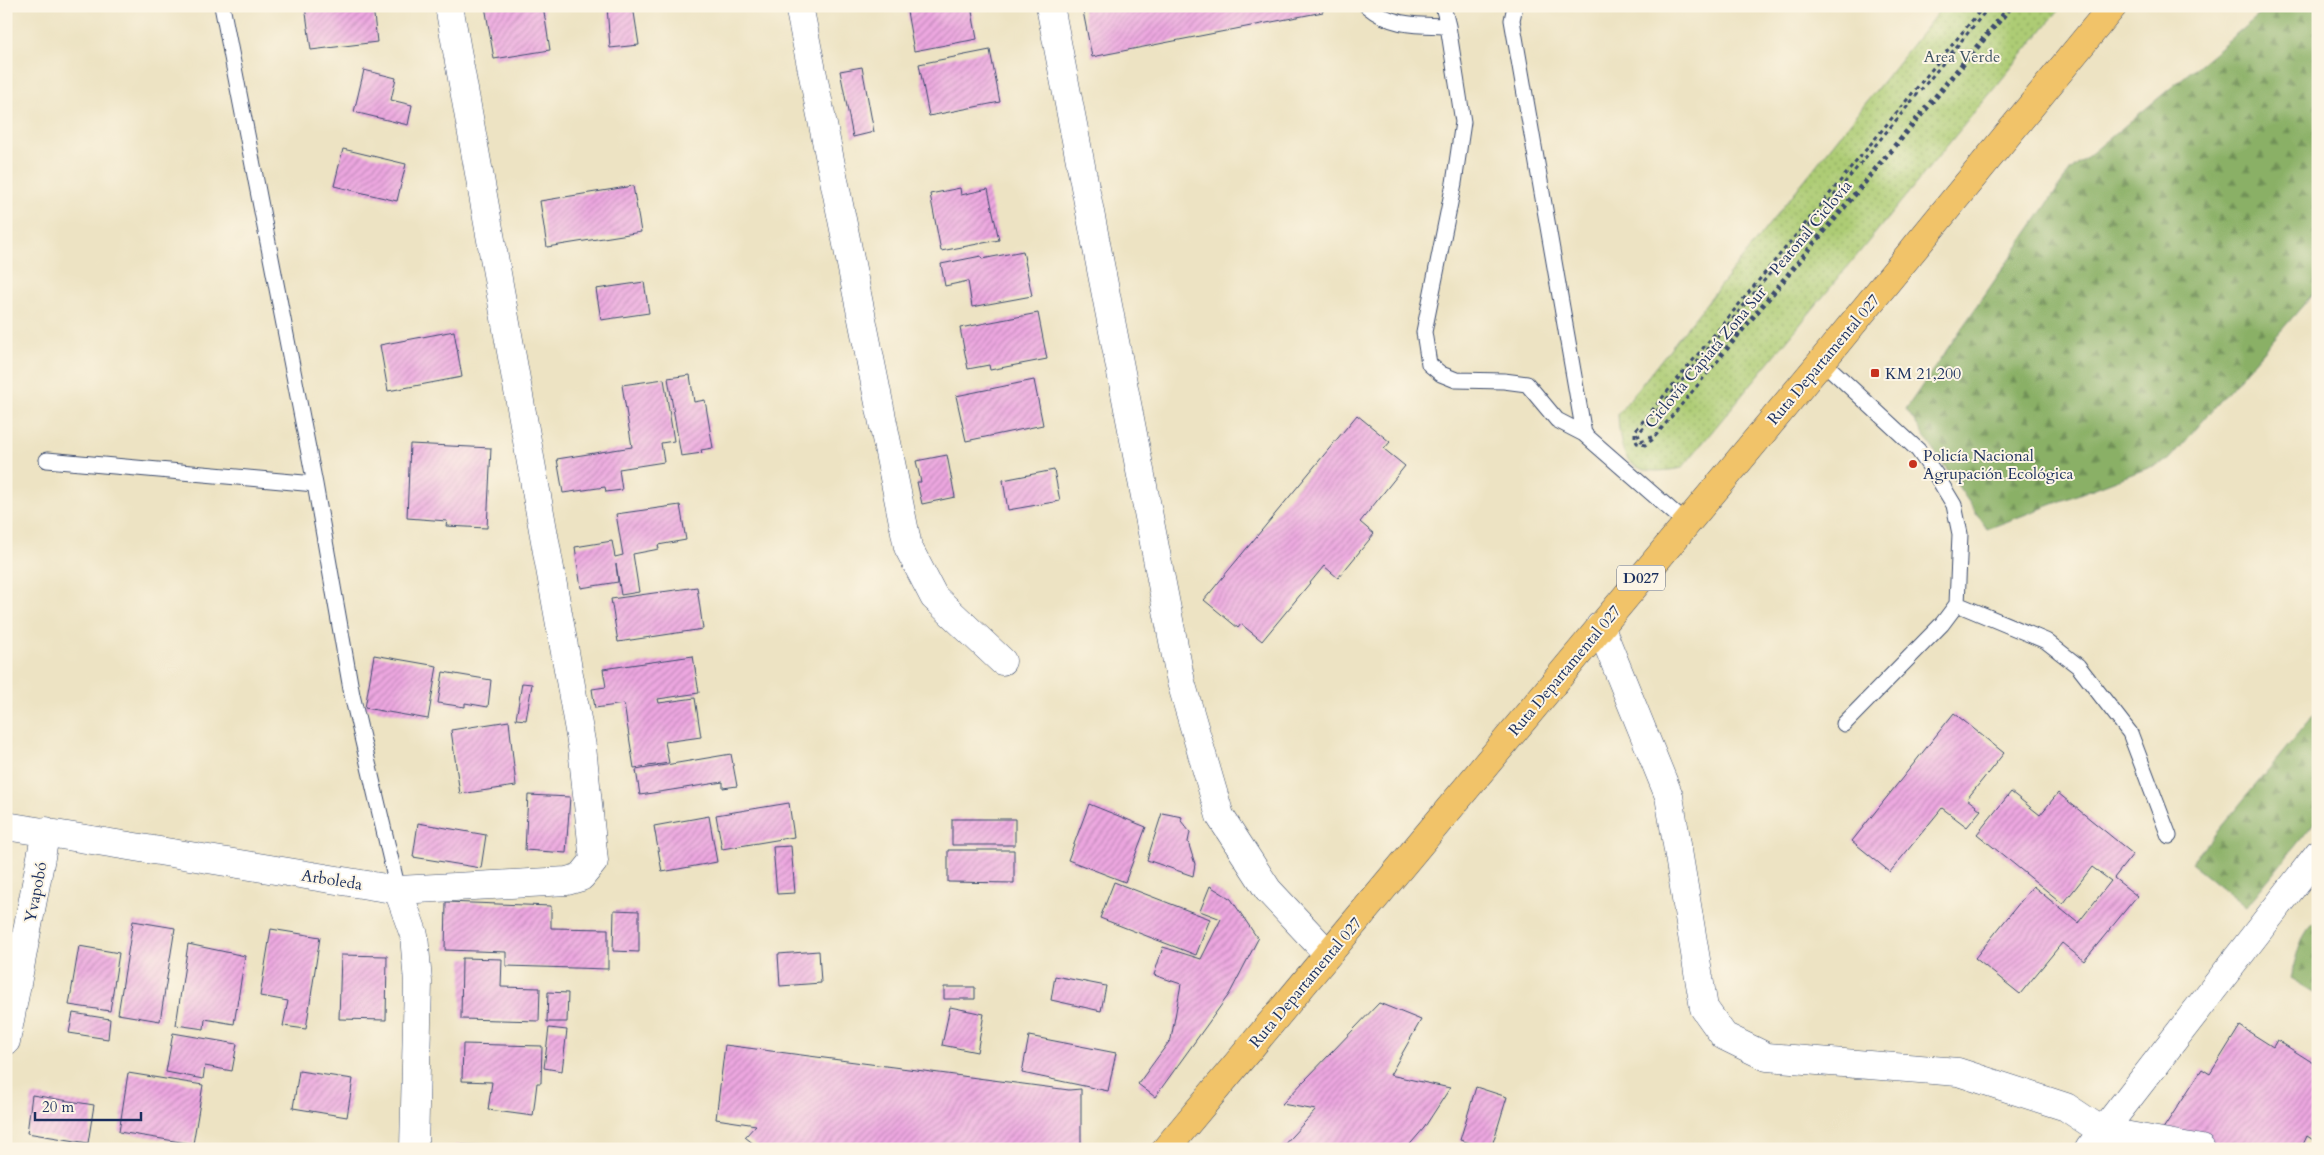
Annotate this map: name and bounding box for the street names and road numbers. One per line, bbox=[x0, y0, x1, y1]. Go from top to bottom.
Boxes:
street label: Peatonal Ciclovía bbox=[1764, 175, 1857, 280]
street label: Ciclovía Capiatá Zona Sur bbox=[1640, 282, 1772, 433]
street label: Ruta Departamental 027 bbox=[1762, 290, 1885, 430]
road number: D027 bbox=[1617, 566, 1665, 590]
street label: Ruta Departamental 027 bbox=[1503, 601, 1626, 741]
street label: Yvapobó bbox=[19, 860, 53, 924]
street label: Arboleda bbox=[300, 864, 364, 896]
street label: Ruta Departamental 027 bbox=[1244, 913, 1367, 1053]

